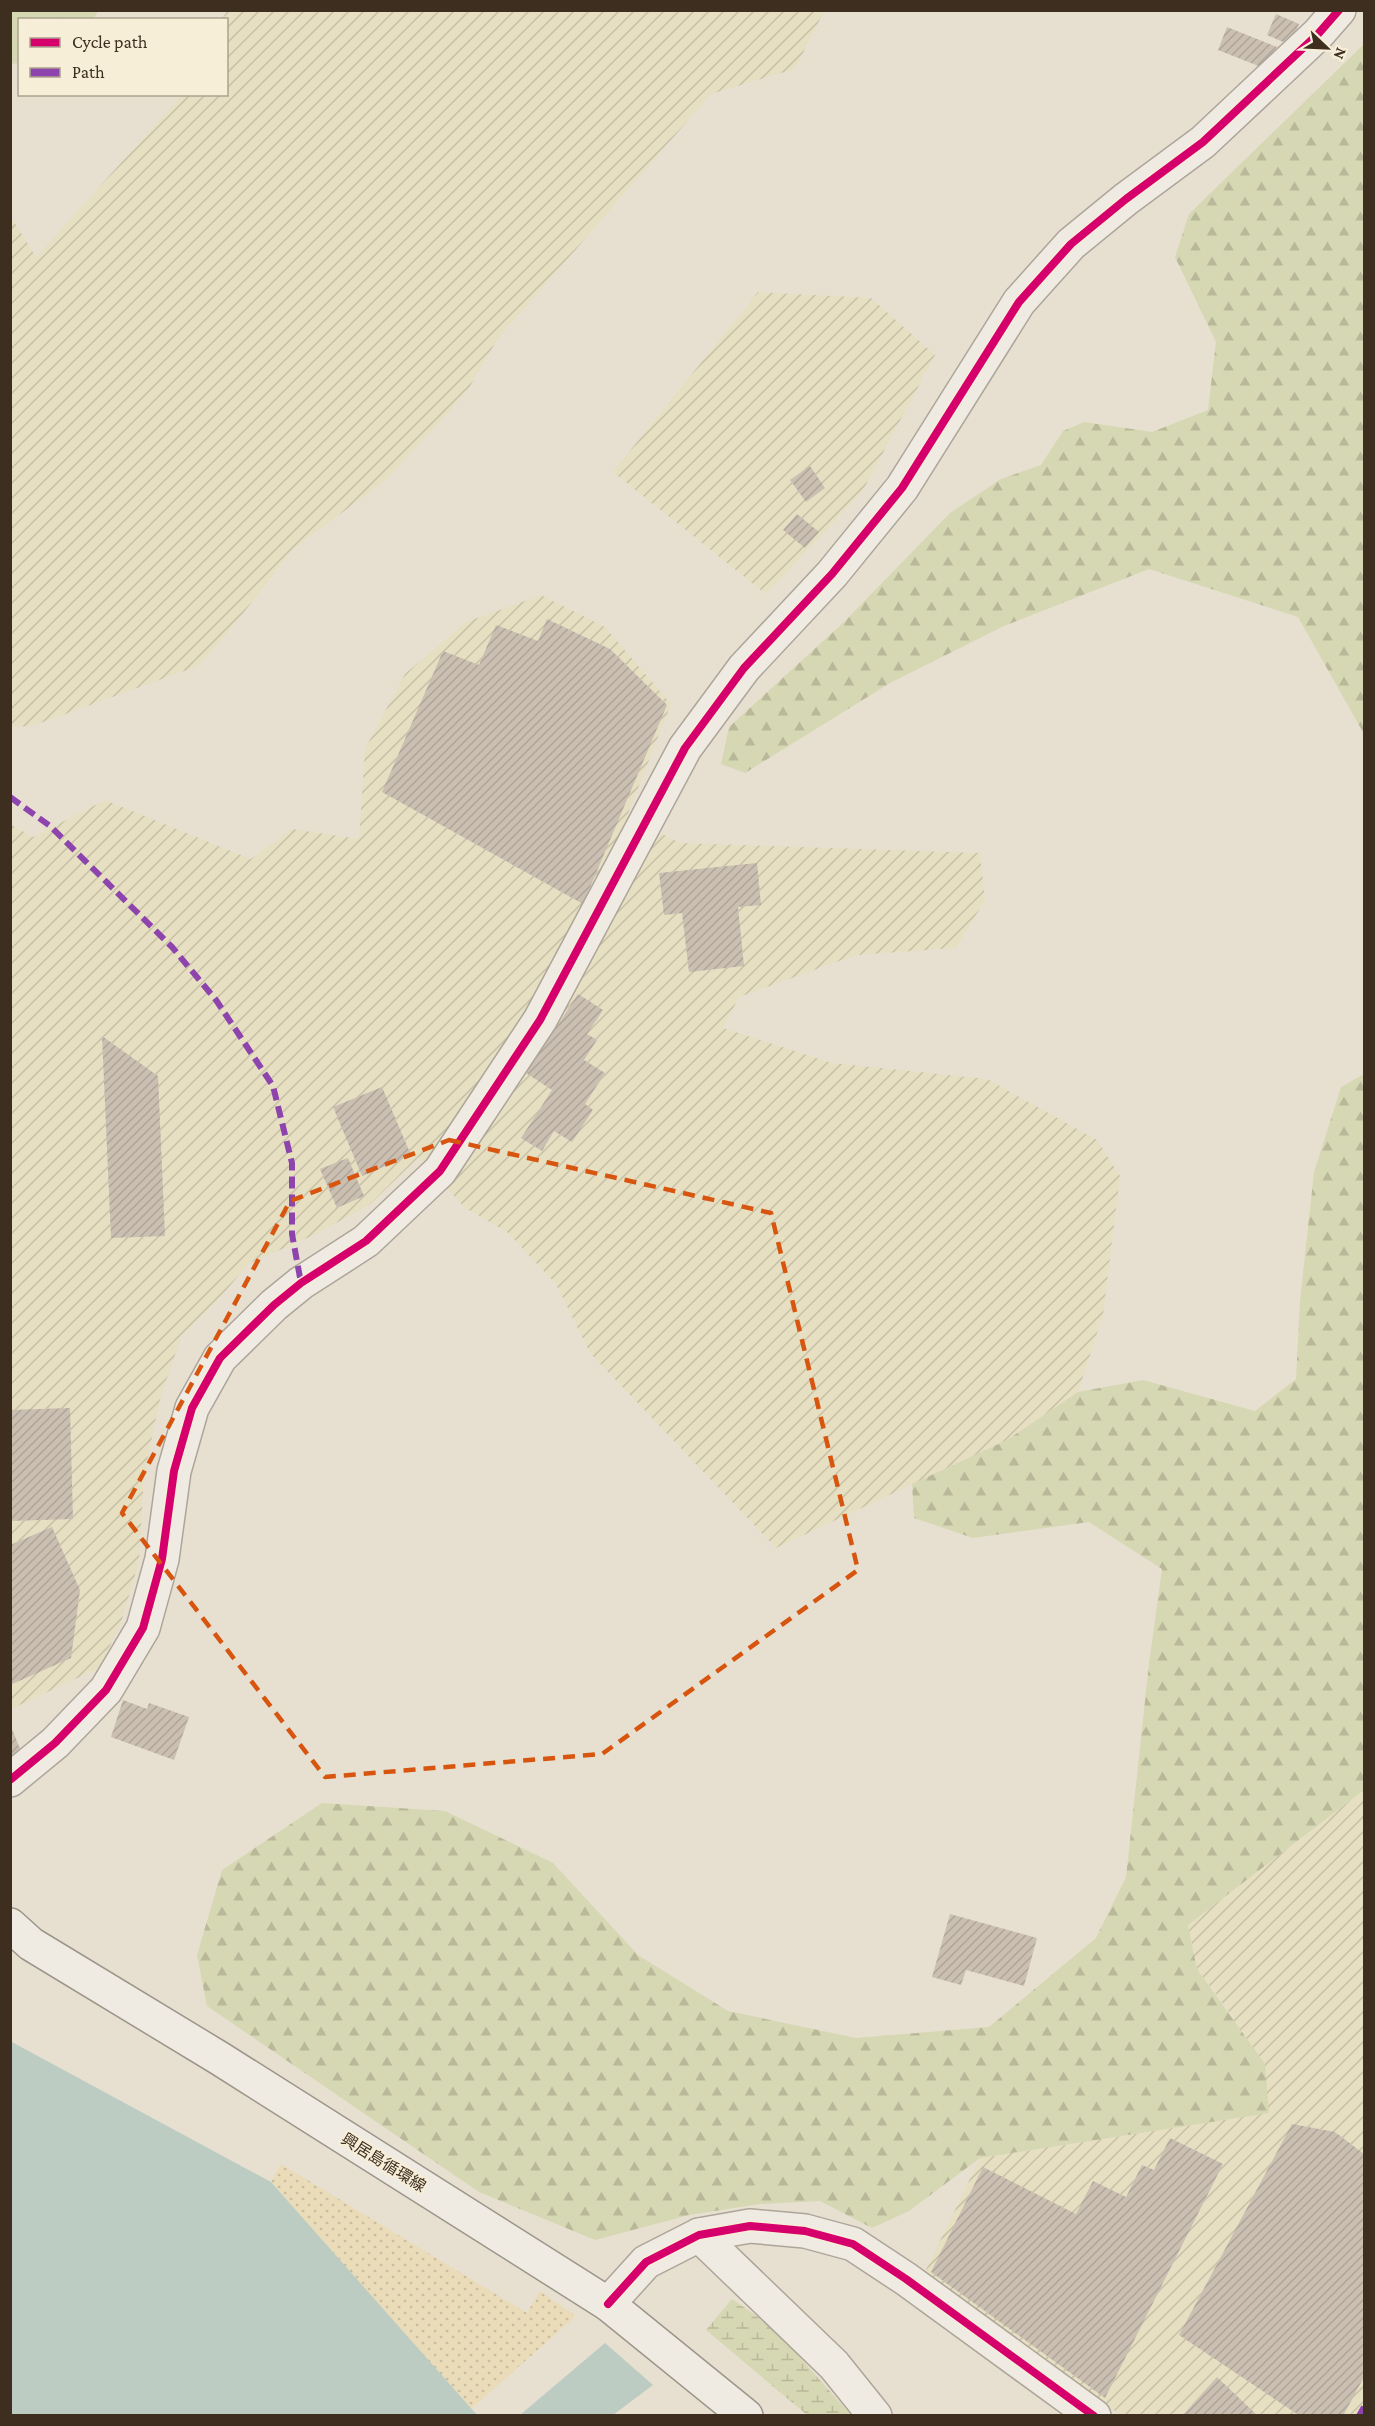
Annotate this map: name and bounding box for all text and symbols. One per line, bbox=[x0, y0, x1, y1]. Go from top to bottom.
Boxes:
legend bbox=[18, 18, 228, 96]
north arrow bbox=[1297, 18, 1357, 78]
text: Cycle path bbox=[72, 32, 148, 52]
text: N bbox=[1330, 45, 1350, 62]
text: Path bbox=[72, 62, 105, 82]
street label: 興居島循環線 bbox=[339, 2130, 429, 2195]

